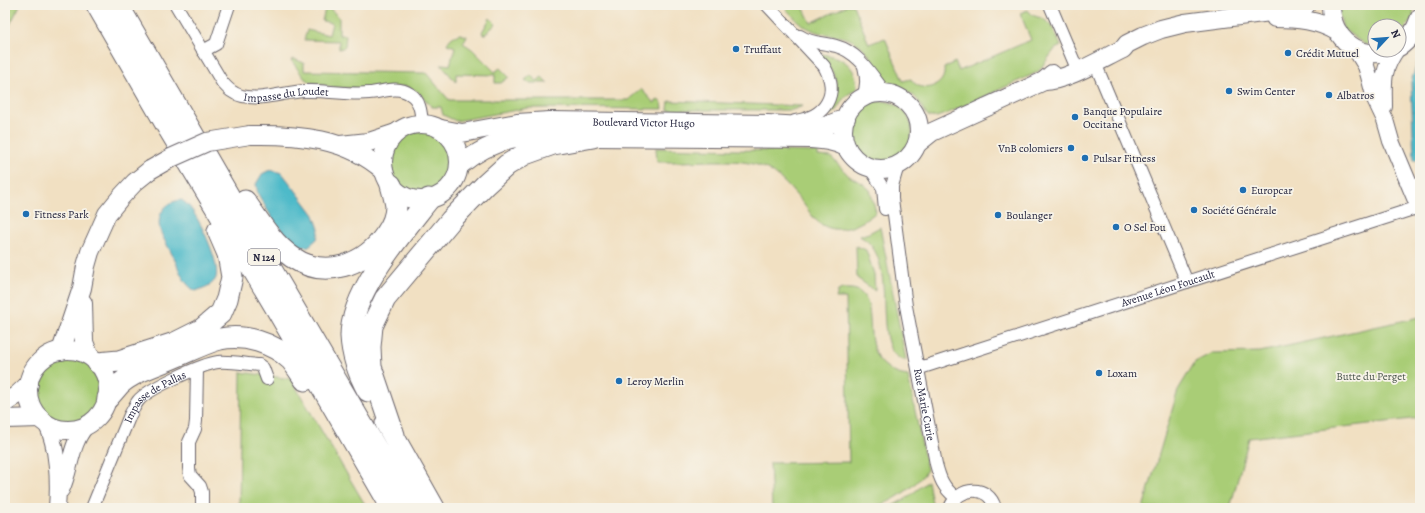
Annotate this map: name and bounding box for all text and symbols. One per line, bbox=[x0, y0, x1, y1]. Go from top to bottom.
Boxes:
north arrow bbox=[1367, 18, 1407, 58]
text: N bbox=[1387, 27, 1404, 41]
place label: Truffaut bbox=[744, 42, 782, 57]
marker: Truffaut bbox=[731, 44, 741, 54]
place label: Crédit Mutuel bbox=[1296, 46, 1359, 61]
marker: Crédit Mutuel bbox=[1283, 48, 1293, 58]
street label: Impasse du Loudet bbox=[242, 83, 330, 105]
place label: Swim Center bbox=[1237, 84, 1295, 99]
marker: Swim Center bbox=[1224, 86, 1234, 96]
place label: Albatros bbox=[1336, 88, 1374, 103]
marker: Albatros bbox=[1324, 90, 1334, 100]
place label: Banque Populaire Occitane bbox=[1083, 104, 1162, 132]
marker: Banque Populaire Occitane bbox=[1070, 112, 1080, 122]
street label: Boulevard Victor Hugo bbox=[592, 114, 695, 131]
place label: VnB colomiers bbox=[997, 141, 1063, 156]
marker: VnB colomiers bbox=[1066, 143, 1076, 153]
place label: Pulsar Fitness bbox=[1093, 151, 1156, 166]
marker: Pulsar Fitness bbox=[1080, 153, 1090, 163]
place label: Europcar bbox=[1251, 183, 1293, 198]
marker: Europcar bbox=[1238, 185, 1248, 195]
place label: Société Générale bbox=[1202, 203, 1276, 218]
marker: Société Générale bbox=[1189, 205, 1199, 215]
place label: Fitness Park bbox=[34, 207, 89, 222]
place label: Boulanger bbox=[1006, 208, 1052, 223]
marker: Fitness Park bbox=[21, 209, 31, 219]
marker: Boulanger bbox=[993, 210, 1003, 220]
place label: O Sel Fou bbox=[1124, 220, 1166, 235]
marker: O Sel Fou bbox=[1111, 222, 1121, 232]
road number: N 124 bbox=[248, 249, 280, 265]
street label: Avenue Léon Foucault bbox=[1118, 266, 1217, 311]
place label: Loxam bbox=[1107, 366, 1137, 381]
street label: Impasse de Pallas bbox=[120, 367, 188, 425]
street label: Rue Marie Curie bbox=[910, 367, 939, 442]
marker: Loxam bbox=[1094, 368, 1104, 378]
park label: Butte du Perget bbox=[1336, 369, 1406, 384]
place label: Leroy Merlin bbox=[627, 374, 684, 389]
marker: Leroy Merlin bbox=[614, 376, 624, 386]

